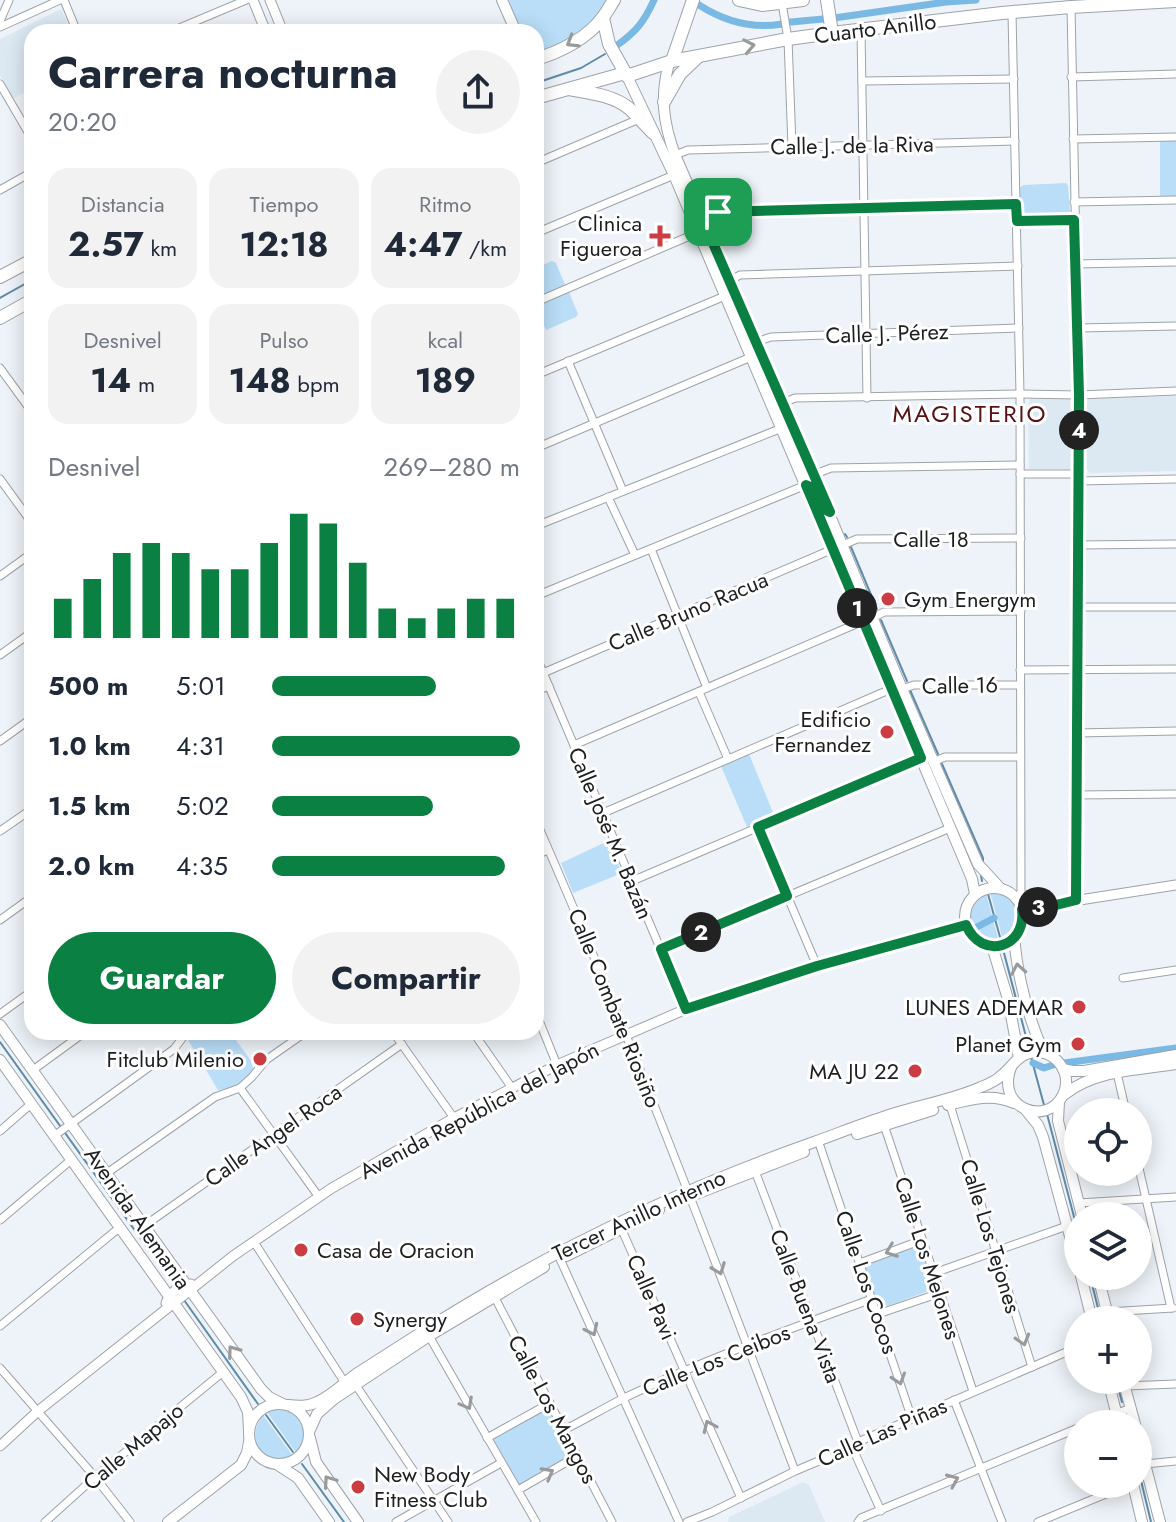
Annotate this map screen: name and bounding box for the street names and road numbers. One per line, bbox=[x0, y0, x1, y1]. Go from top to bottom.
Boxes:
street label: Cuarto Anillo bbox=[812, 5, 938, 51]
street label: Calle J. de la Riva bbox=[770, 128, 934, 162]
street label: Calle J. Pérez bbox=[825, 315, 949, 351]
street label: Calle 18 bbox=[893, 523, 969, 555]
street label: Calle Bruno Racua bbox=[603, 563, 773, 659]
street label: Calle 16 bbox=[922, 668, 998, 702]
street label: Calle José M. Bazán bbox=[560, 742, 662, 924]
street label: Calle Combate Riosiño bbox=[560, 904, 670, 1112]
street label: Avenida República del Japón bbox=[353, 1033, 605, 1187]
street label: Calle Angel Roca bbox=[198, 1076, 348, 1194]
street label: Avenida Alemania bbox=[77, 1140, 199, 1296]
street label: Calle Los Tejones bbox=[952, 1155, 1030, 1317]
street label: Tercer Anillo Interno bbox=[547, 1161, 731, 1269]
street label: Calle Los Melones bbox=[887, 1173, 969, 1343]
street label: Calle Los Cocos bbox=[828, 1206, 907, 1358]
street label: Calle Buena Vista bbox=[762, 1224, 850, 1388]
street label: Calle Pavi bbox=[619, 1249, 685, 1345]
street label: Calle Los Ceibos bbox=[637, 1316, 795, 1404]
street label: Calle Los Mangos bbox=[500, 1329, 606, 1489]
street label: Calle Las Piñas bbox=[812, 1389, 952, 1475]
street label: Calle Mapajo bbox=[76, 1394, 190, 1498]

